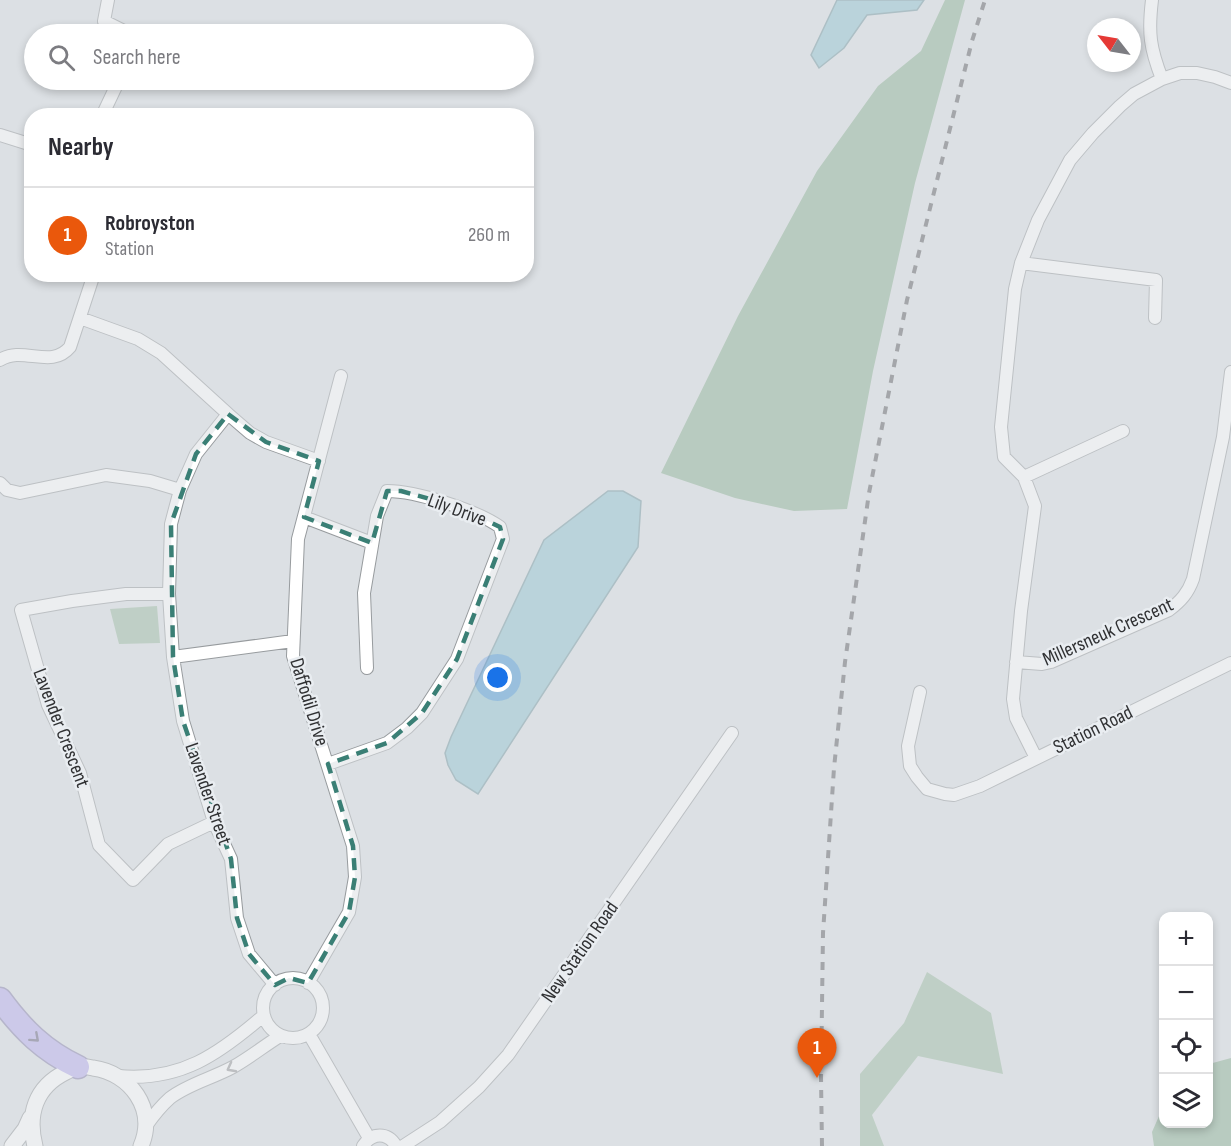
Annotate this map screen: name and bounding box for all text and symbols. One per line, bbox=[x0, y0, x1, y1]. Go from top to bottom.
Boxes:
north arrow bbox=[1087, 18, 1141, 72]
search box bbox=[24, 24, 534, 90]
icon: search bbox=[45, 41, 78, 74]
text: Search here bbox=[93, 44, 180, 71]
text: Nearby bbox=[48, 132, 114, 163]
text: Robroyston bbox=[105, 210, 195, 237]
text: 1 bbox=[64, 223, 71, 247]
text: 260 m bbox=[468, 223, 510, 247]
text: Station bbox=[105, 237, 154, 261]
street label: Lily Drive bbox=[424, 488, 490, 532]
street label: Millersneuk Crescent bbox=[1039, 592, 1177, 672]
street label: Daffodil Drive bbox=[284, 655, 334, 749]
your location bbox=[483, 663, 512, 692]
street label: Lavender Crescent bbox=[27, 665, 95, 791]
street label: Station Road bbox=[1049, 700, 1137, 760]
street label: Lavender Street bbox=[179, 740, 237, 848]
street label: New Station Road bbox=[536, 897, 624, 1007]
map controls bbox=[1159, 912, 1213, 1128]
button: + bbox=[1159, 912, 1213, 966]
button: − bbox=[1159, 966, 1213, 1020]
button: locate bbox=[1159, 1020, 1213, 1074]
pin: 1 bbox=[798, 1028, 836, 1078]
one-way arrow bbox=[28, 1031, 38, 1042]
one-way arrow bbox=[227, 1061, 237, 1072]
button: layers bbox=[1159, 1074, 1213, 1128]

